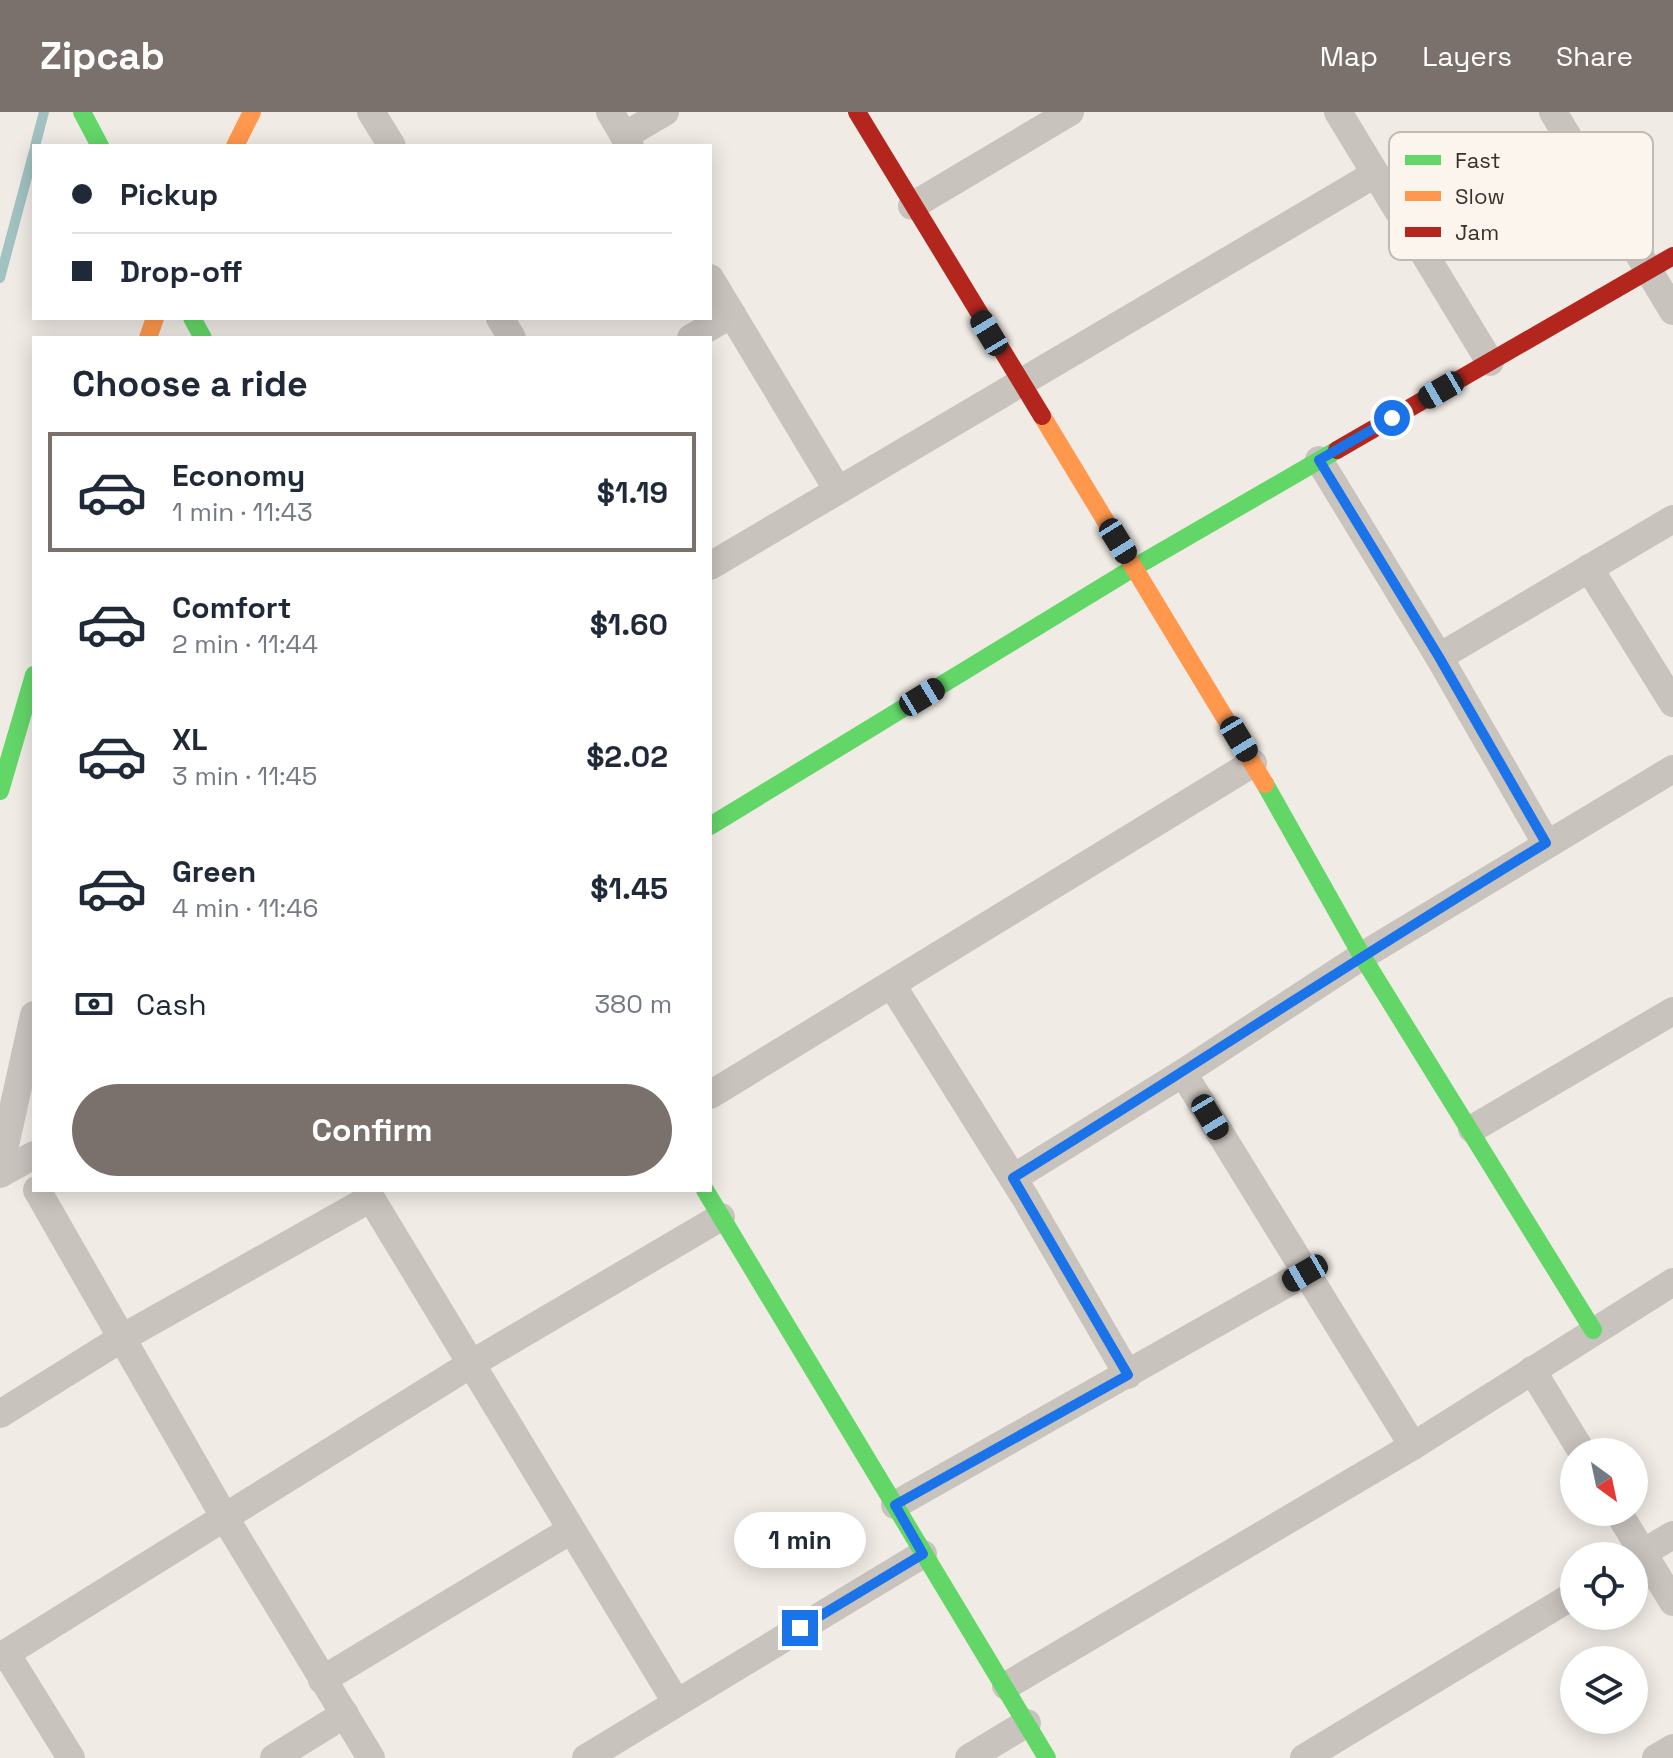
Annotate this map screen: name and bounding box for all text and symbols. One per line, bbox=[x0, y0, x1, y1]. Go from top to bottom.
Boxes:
text: Zipcab bbox=[40, 32, 165, 80]
text: Map bbox=[1320, 38, 1378, 74]
text: Layers bbox=[1422, 38, 1512, 74]
text: Share bbox=[1556, 38, 1633, 74]
legend bbox=[1389, 132, 1653, 260]
text: Fast bbox=[1455, 146, 1501, 174]
text: Pickup bbox=[120, 175, 218, 214]
text: Slow bbox=[1455, 182, 1505, 210]
text: Jam bbox=[1455, 218, 1499, 246]
text: Drop-off bbox=[120, 252, 243, 291]
car bbox=[966, 306, 1012, 360]
text: Choose a ride bbox=[72, 361, 308, 407]
car bbox=[1414, 368, 1468, 412]
route start bbox=[1374, 400, 1410, 436]
icon: car bbox=[76, 456, 148, 528]
text: Economy bbox=[172, 456, 305, 495]
text: $1.19 bbox=[597, 473, 668, 512]
text: 1 min · 11:43 bbox=[172, 495, 313, 529]
car bbox=[1095, 514, 1141, 568]
icon: car bbox=[76, 588, 148, 660]
text: Comfort bbox=[172, 588, 291, 627]
text: $1.60 bbox=[590, 605, 668, 644]
text: 2 min · 11:44 bbox=[172, 627, 318, 661]
car bbox=[895, 674, 949, 720]
car bbox=[1216, 712, 1262, 766]
icon: car bbox=[76, 720, 148, 792]
text: XL bbox=[172, 720, 208, 759]
text: $2.02 bbox=[586, 737, 668, 776]
text: 3 min · 11:45 bbox=[172, 759, 317, 793]
icon: car bbox=[76, 852, 148, 924]
text: Green bbox=[172, 852, 256, 891]
text: $1.45 bbox=[590, 869, 668, 908]
text: 4 min · 11:46 bbox=[172, 891, 318, 925]
icon: cash bbox=[72, 982, 116, 1026]
text: Cash bbox=[136, 985, 207, 1024]
text: 380 m bbox=[594, 987, 672, 1021]
button: Confirm bbox=[72, 1084, 672, 1176]
car bbox=[1187, 1090, 1233, 1144]
car bbox=[1278, 1251, 1332, 1295]
north arrow bbox=[1560, 1438, 1648, 1526]
map controls bbox=[1560, 1438, 1648, 1734]
callout: 1 min bbox=[734, 1512, 866, 1568]
text: 1 min bbox=[768, 1523, 832, 1557]
button: locate bbox=[1560, 1542, 1648, 1630]
route end bbox=[782, 1610, 818, 1646]
button: layers bbox=[1560, 1646, 1648, 1734]

